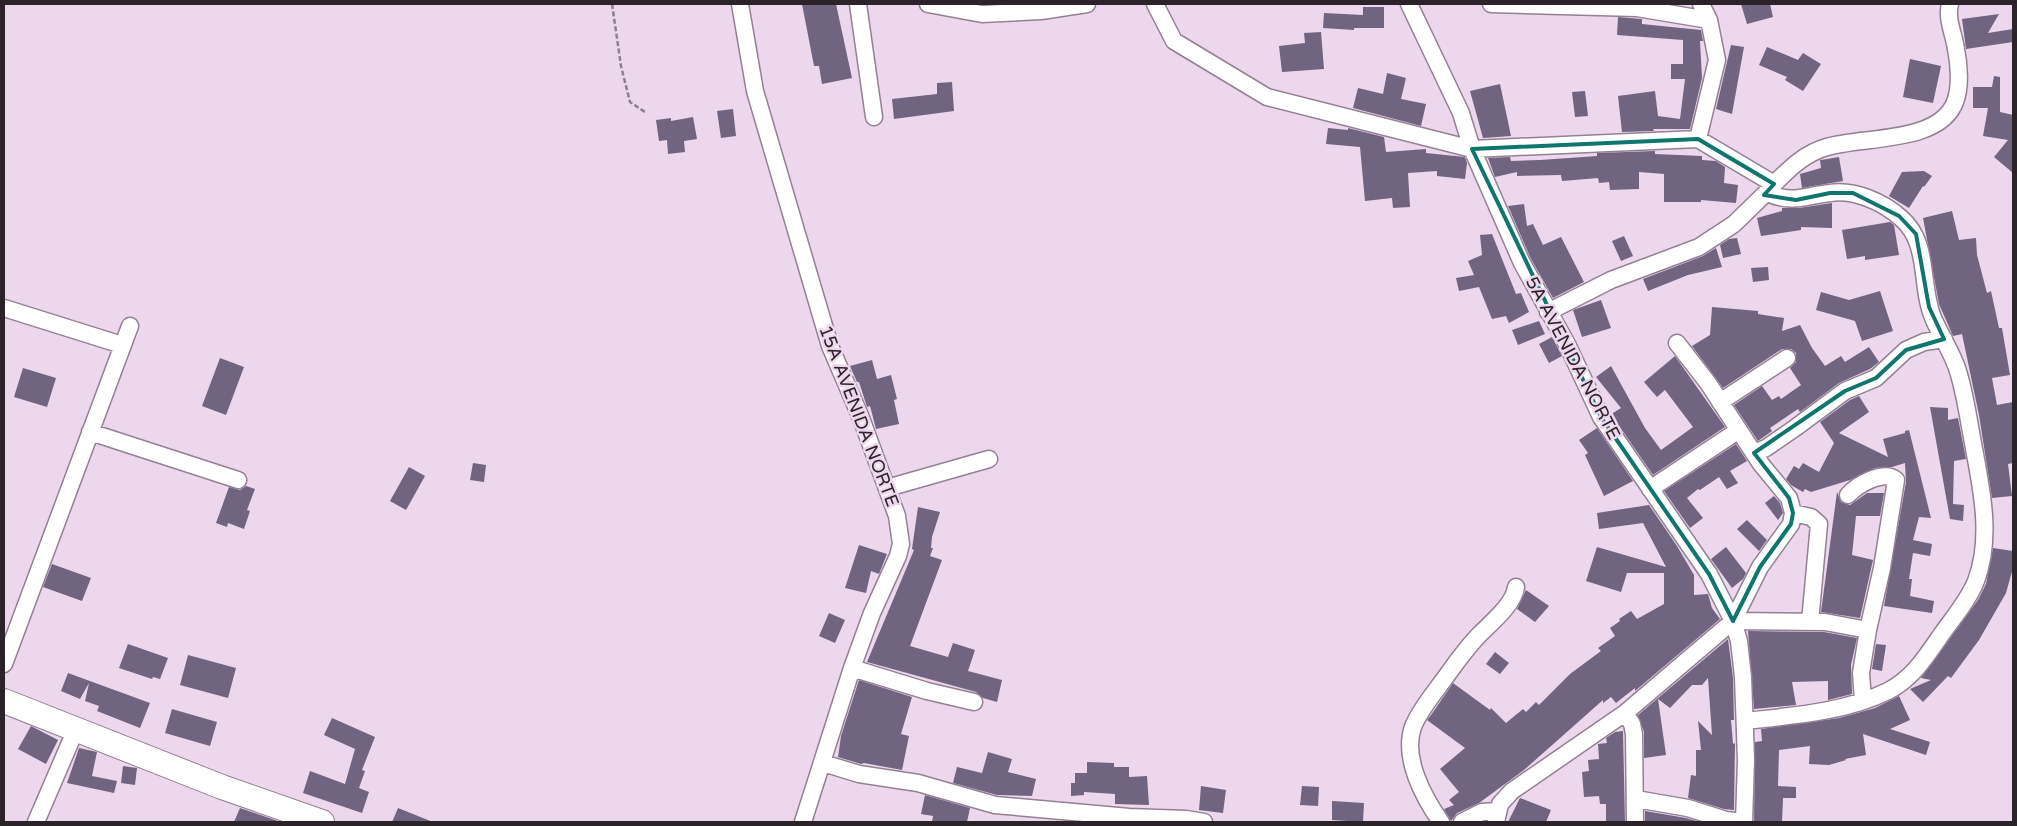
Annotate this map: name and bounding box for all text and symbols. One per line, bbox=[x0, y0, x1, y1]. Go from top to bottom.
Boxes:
street label: 5A AVENIDA NORTE bbox=[1521, 273, 1625, 443]
street label: 15A AVENIDA NORTE bbox=[814, 322, 904, 510]

